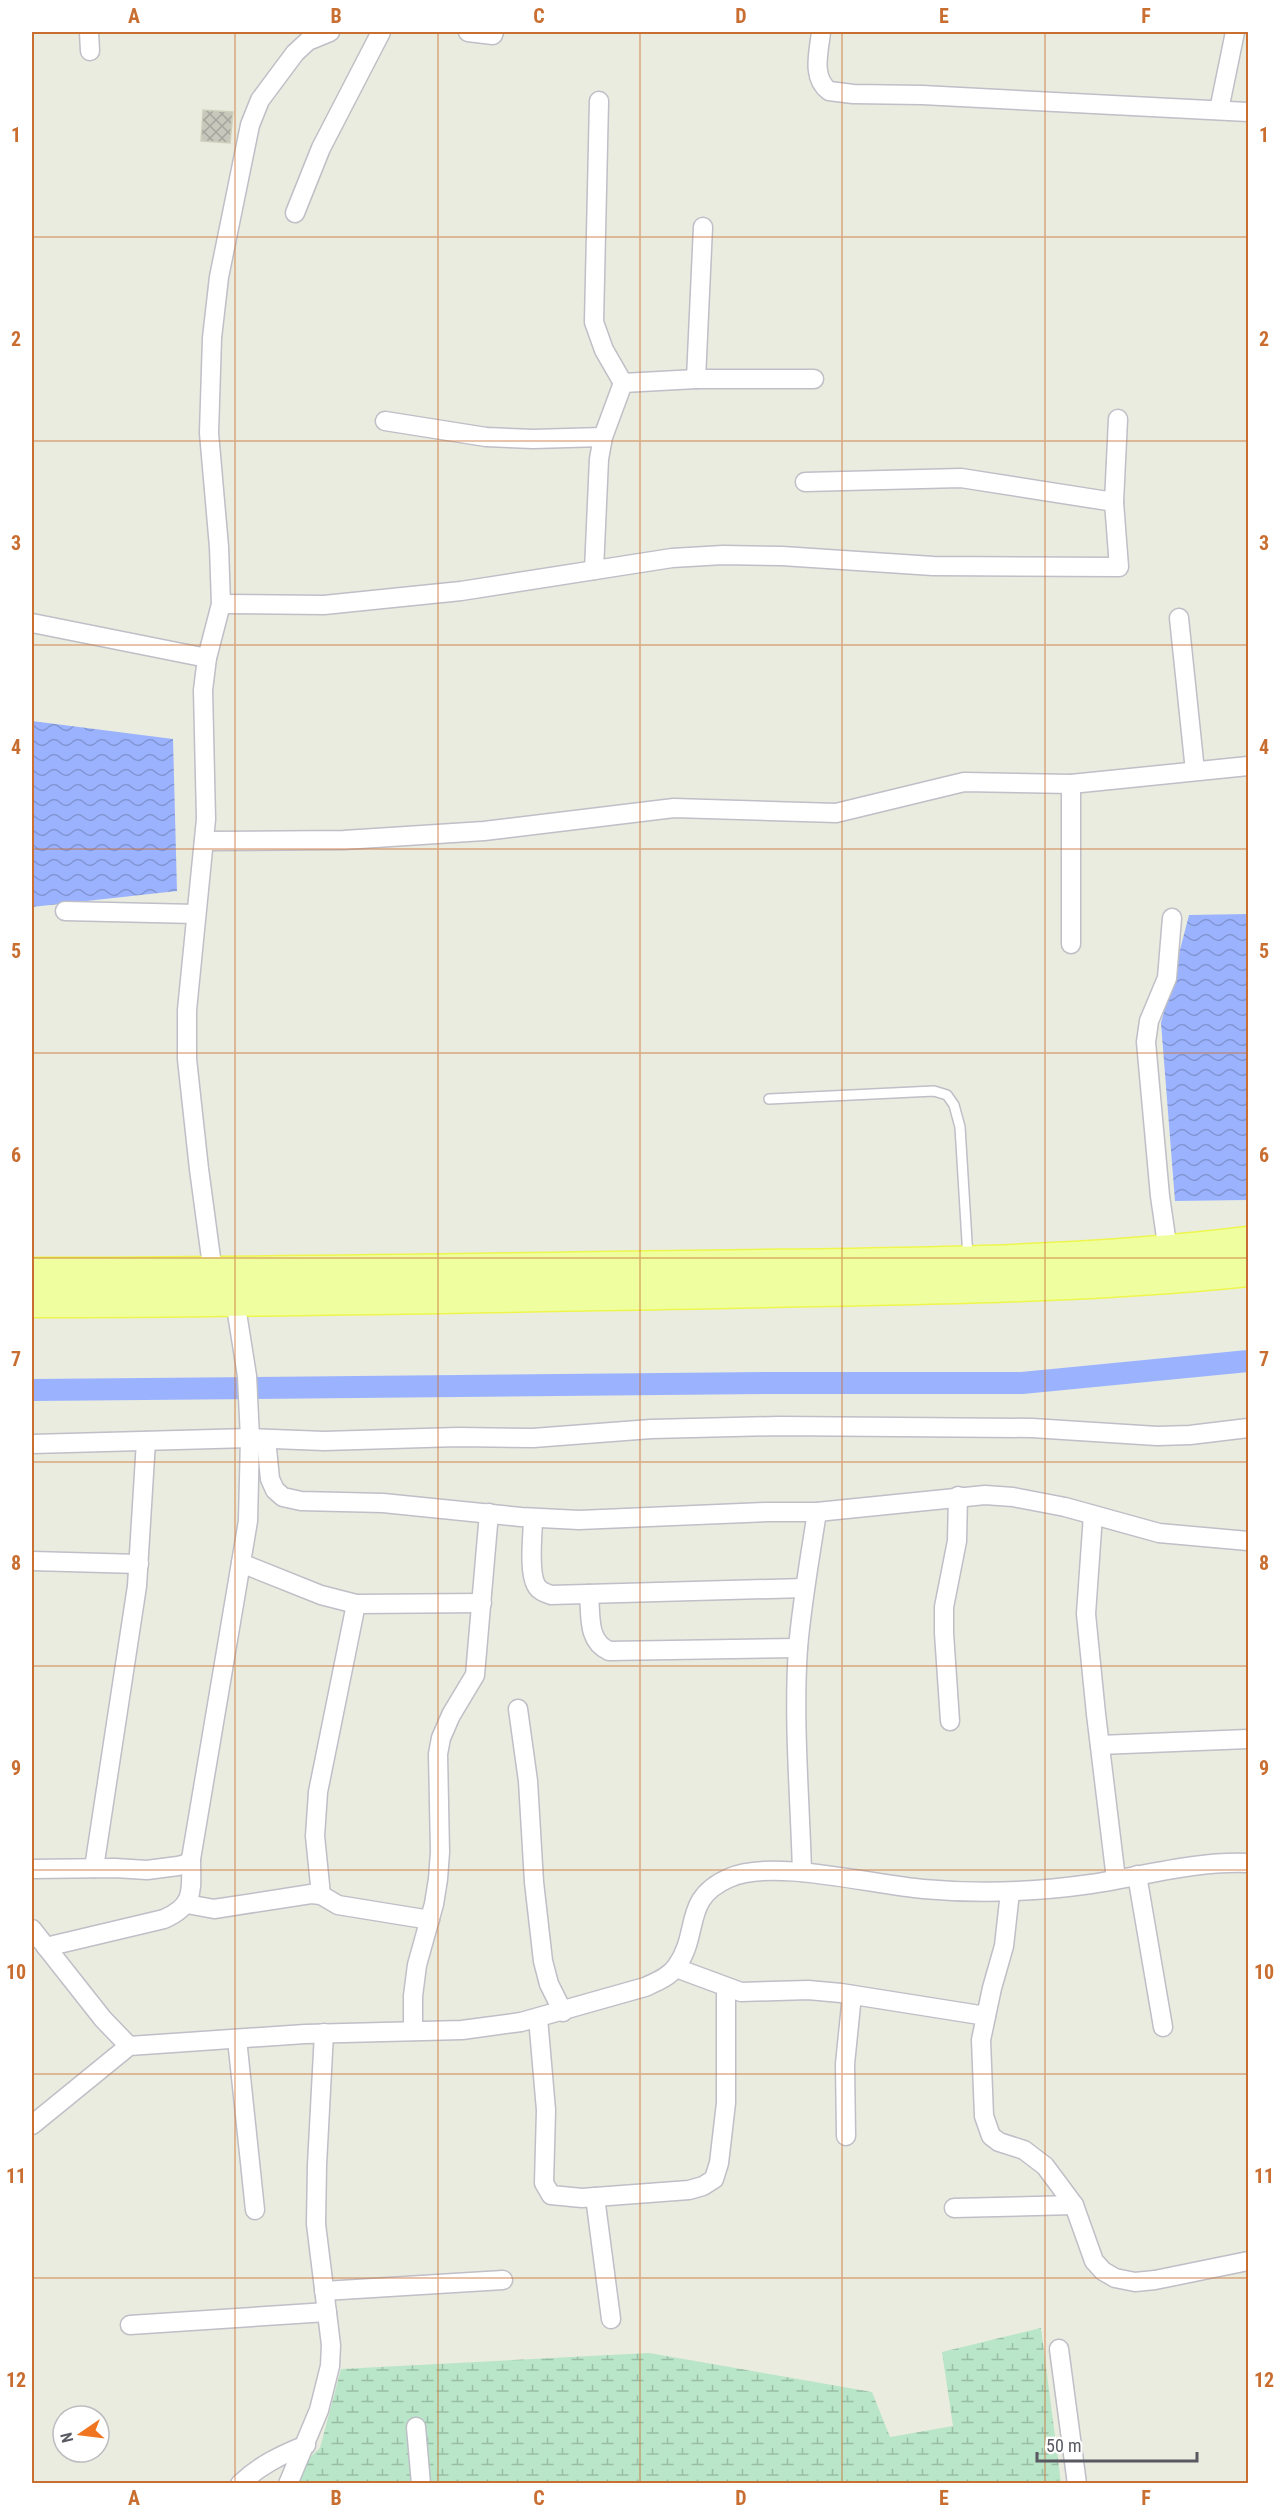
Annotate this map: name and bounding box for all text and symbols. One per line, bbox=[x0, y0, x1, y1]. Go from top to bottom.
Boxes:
text: A bbox=[128, 4, 140, 28]
text: B bbox=[330, 4, 342, 28]
text: C bbox=[533, 4, 545, 28]
text: D bbox=[735, 4, 747, 28]
text: E bbox=[939, 4, 949, 28]
text: F bbox=[1141, 4, 1151, 28]
text: 1 bbox=[11, 123, 21, 147]
text: 1 bbox=[1259, 123, 1269, 147]
text: 2 bbox=[11, 327, 21, 351]
text: 2 bbox=[1259, 327, 1269, 351]
text: 3 bbox=[11, 531, 21, 555]
text: 3 bbox=[1259, 531, 1269, 555]
text: 4 bbox=[11, 735, 21, 759]
text: 4 bbox=[1259, 735, 1269, 759]
text: 5 bbox=[11, 939, 21, 963]
text: 5 bbox=[1259, 939, 1269, 963]
text: 6 bbox=[11, 1143, 21, 1167]
text: 6 bbox=[1259, 1143, 1269, 1167]
text: 7 bbox=[11, 1347, 21, 1371]
text: 7 bbox=[1259, 1347, 1269, 1371]
text: 8 bbox=[11, 1551, 21, 1575]
text: 8 bbox=[1259, 1551, 1269, 1575]
text: 9 bbox=[11, 1756, 21, 1780]
text: 9 bbox=[1259, 1756, 1269, 1780]
text: 10 bbox=[6, 1960, 26, 1984]
text: 10 bbox=[1254, 1960, 1274, 1984]
text: 11 bbox=[6, 2164, 26, 2188]
text: 11 bbox=[1254, 2164, 1274, 2188]
text: 12 bbox=[6, 2368, 26, 2392]
text: 12 bbox=[1254, 2368, 1274, 2392]
north arrow bbox=[51, 2404, 111, 2464]
scale bar bbox=[1037, 2425, 1198, 2463]
text: N bbox=[57, 2430, 77, 2445]
text: 50 m bbox=[1046, 2435, 1081, 2456]
text: A bbox=[128, 2486, 140, 2510]
text: B bbox=[330, 2486, 342, 2510]
text: C bbox=[533, 2486, 545, 2510]
text: D bbox=[735, 2486, 747, 2510]
text: E bbox=[939, 2486, 949, 2510]
text: F bbox=[1141, 2486, 1151, 2510]

